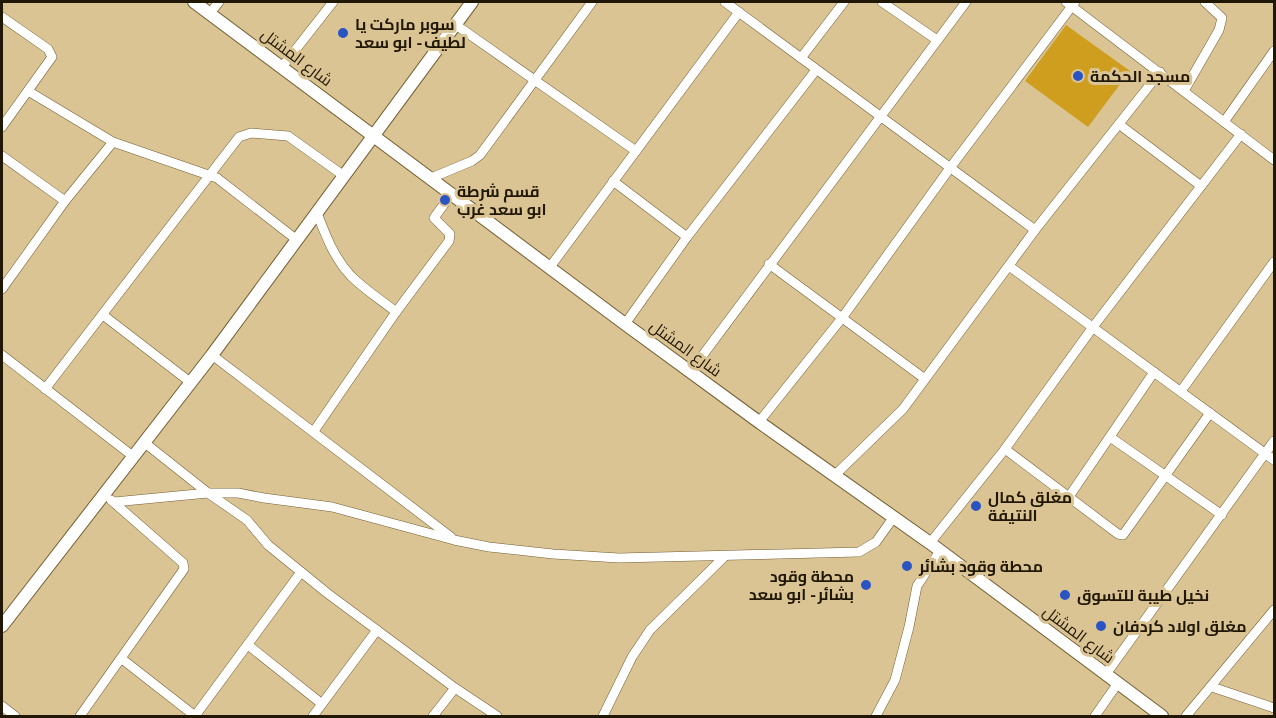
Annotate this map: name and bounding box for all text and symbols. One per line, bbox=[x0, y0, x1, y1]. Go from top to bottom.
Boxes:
place label: سوبر ماركت يا لطيف - ابو سعد bbox=[355, 15, 466, 52]
street label: شارع المشتل bbox=[256, 25, 336, 92]
marker: سوبر ماركت يا لطيف - ابو سعد bbox=[336, 26, 350, 40]
place label: مسجد الحكمة bbox=[1090, 67, 1190, 86]
marker: مسجد الحكمة bbox=[1071, 69, 1085, 83]
place label: قسم شرطة ابو سعد غرب bbox=[457, 182, 547, 219]
marker: قسم شرطة ابو سعد غرب bbox=[438, 193, 452, 207]
street label: شارع المشتل bbox=[645, 316, 725, 382]
place label: مغلق كمال النتيفة bbox=[988, 488, 1072, 525]
marker: مغلق كمال النتيفة bbox=[969, 499, 983, 513]
place label: محطة وقود بشائر bbox=[918, 557, 1043, 576]
marker: محطة وقود بشائر bbox=[900, 559, 914, 573]
place label: محطة وقود بشائر - ابو سعد bbox=[749, 567, 854, 604]
marker: محطة وقود بشائر - ابو سعد bbox=[859, 578, 873, 592]
place label: نخيل طيبة للتسوق bbox=[1077, 586, 1209, 605]
marker: نخيل طيبة للتسوق bbox=[1058, 588, 1072, 602]
street label: شارع المشتل bbox=[1038, 602, 1118, 669]
place label: مغلق اولاد كردفان bbox=[1113, 617, 1247, 636]
marker: مغلق اولاد كردفان bbox=[1094, 619, 1108, 633]

